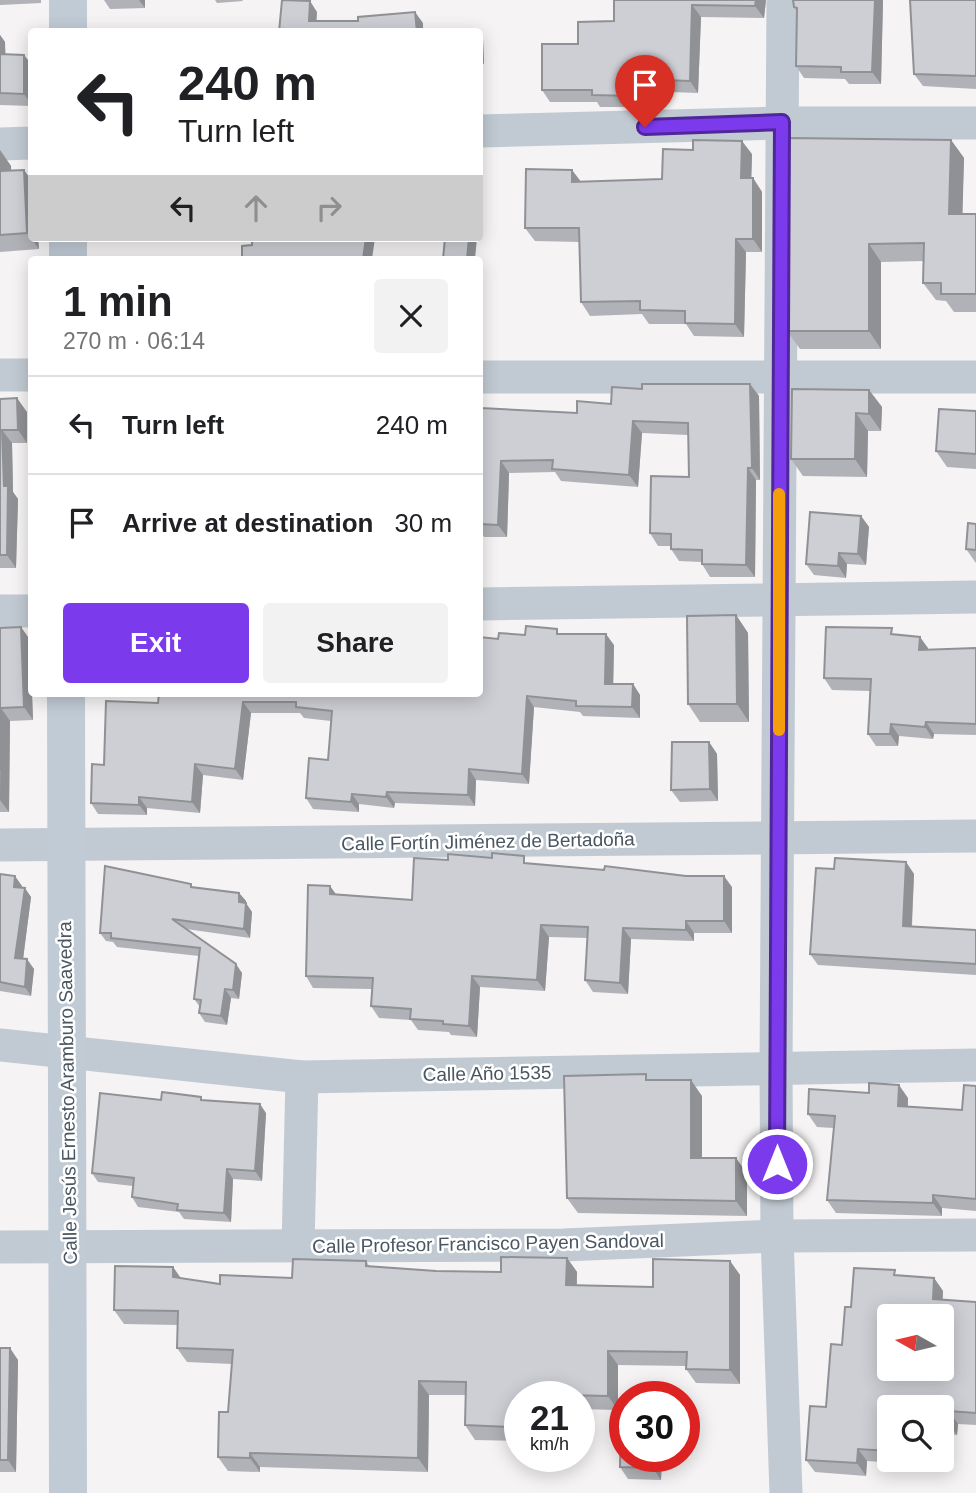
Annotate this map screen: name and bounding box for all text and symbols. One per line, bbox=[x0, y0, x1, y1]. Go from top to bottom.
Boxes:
pin bbox=[615, 55, 675, 127]
icon: left bbox=[63, 56, 154, 147]
text: 240 m bbox=[178, 56, 317, 110]
icon: arrive bbox=[626, 66, 664, 104]
text: Turn left bbox=[178, 113, 294, 149]
icon: left bbox=[164, 189, 202, 227]
icon: ahead bbox=[237, 189, 275, 227]
icon: right bbox=[310, 189, 348, 227]
text: 1 min bbox=[63, 278, 173, 325]
button: close bbox=[374, 279, 448, 353]
text: 270 m · 06:14 bbox=[63, 328, 205, 354]
icon: left bbox=[63, 406, 101, 444]
text: Turn left bbox=[122, 410, 224, 440]
text: 240 m bbox=[376, 410, 448, 440]
icon: arrive bbox=[63, 504, 101, 542]
text: Arrive at destination bbox=[122, 508, 373, 538]
text: 30 m bbox=[394, 508, 452, 538]
button: Exit bbox=[63, 603, 249, 683]
button: Share bbox=[263, 603, 448, 683]
street label: Calle Fortín Jiménez de Bertadoña bbox=[341, 828, 635, 855]
street label: Calle Jesús Ernesto Aramburo Saavedra bbox=[54, 921, 81, 1265]
street label: Calle Año 1535 bbox=[422, 1062, 552, 1085]
position arrow bbox=[740, 1127, 814, 1201]
street label: Calle Profesor Francisco Payen Sandoval bbox=[312, 1230, 664, 1257]
north arrow bbox=[877, 1304, 954, 1381]
map controls bbox=[877, 1304, 954, 1472]
speed limit sign: 30 bbox=[609, 1381, 700, 1472]
button: search bbox=[877, 1395, 954, 1472]
text: 21 bbox=[530, 1398, 569, 1437]
text: km/h bbox=[530, 1434, 569, 1454]

